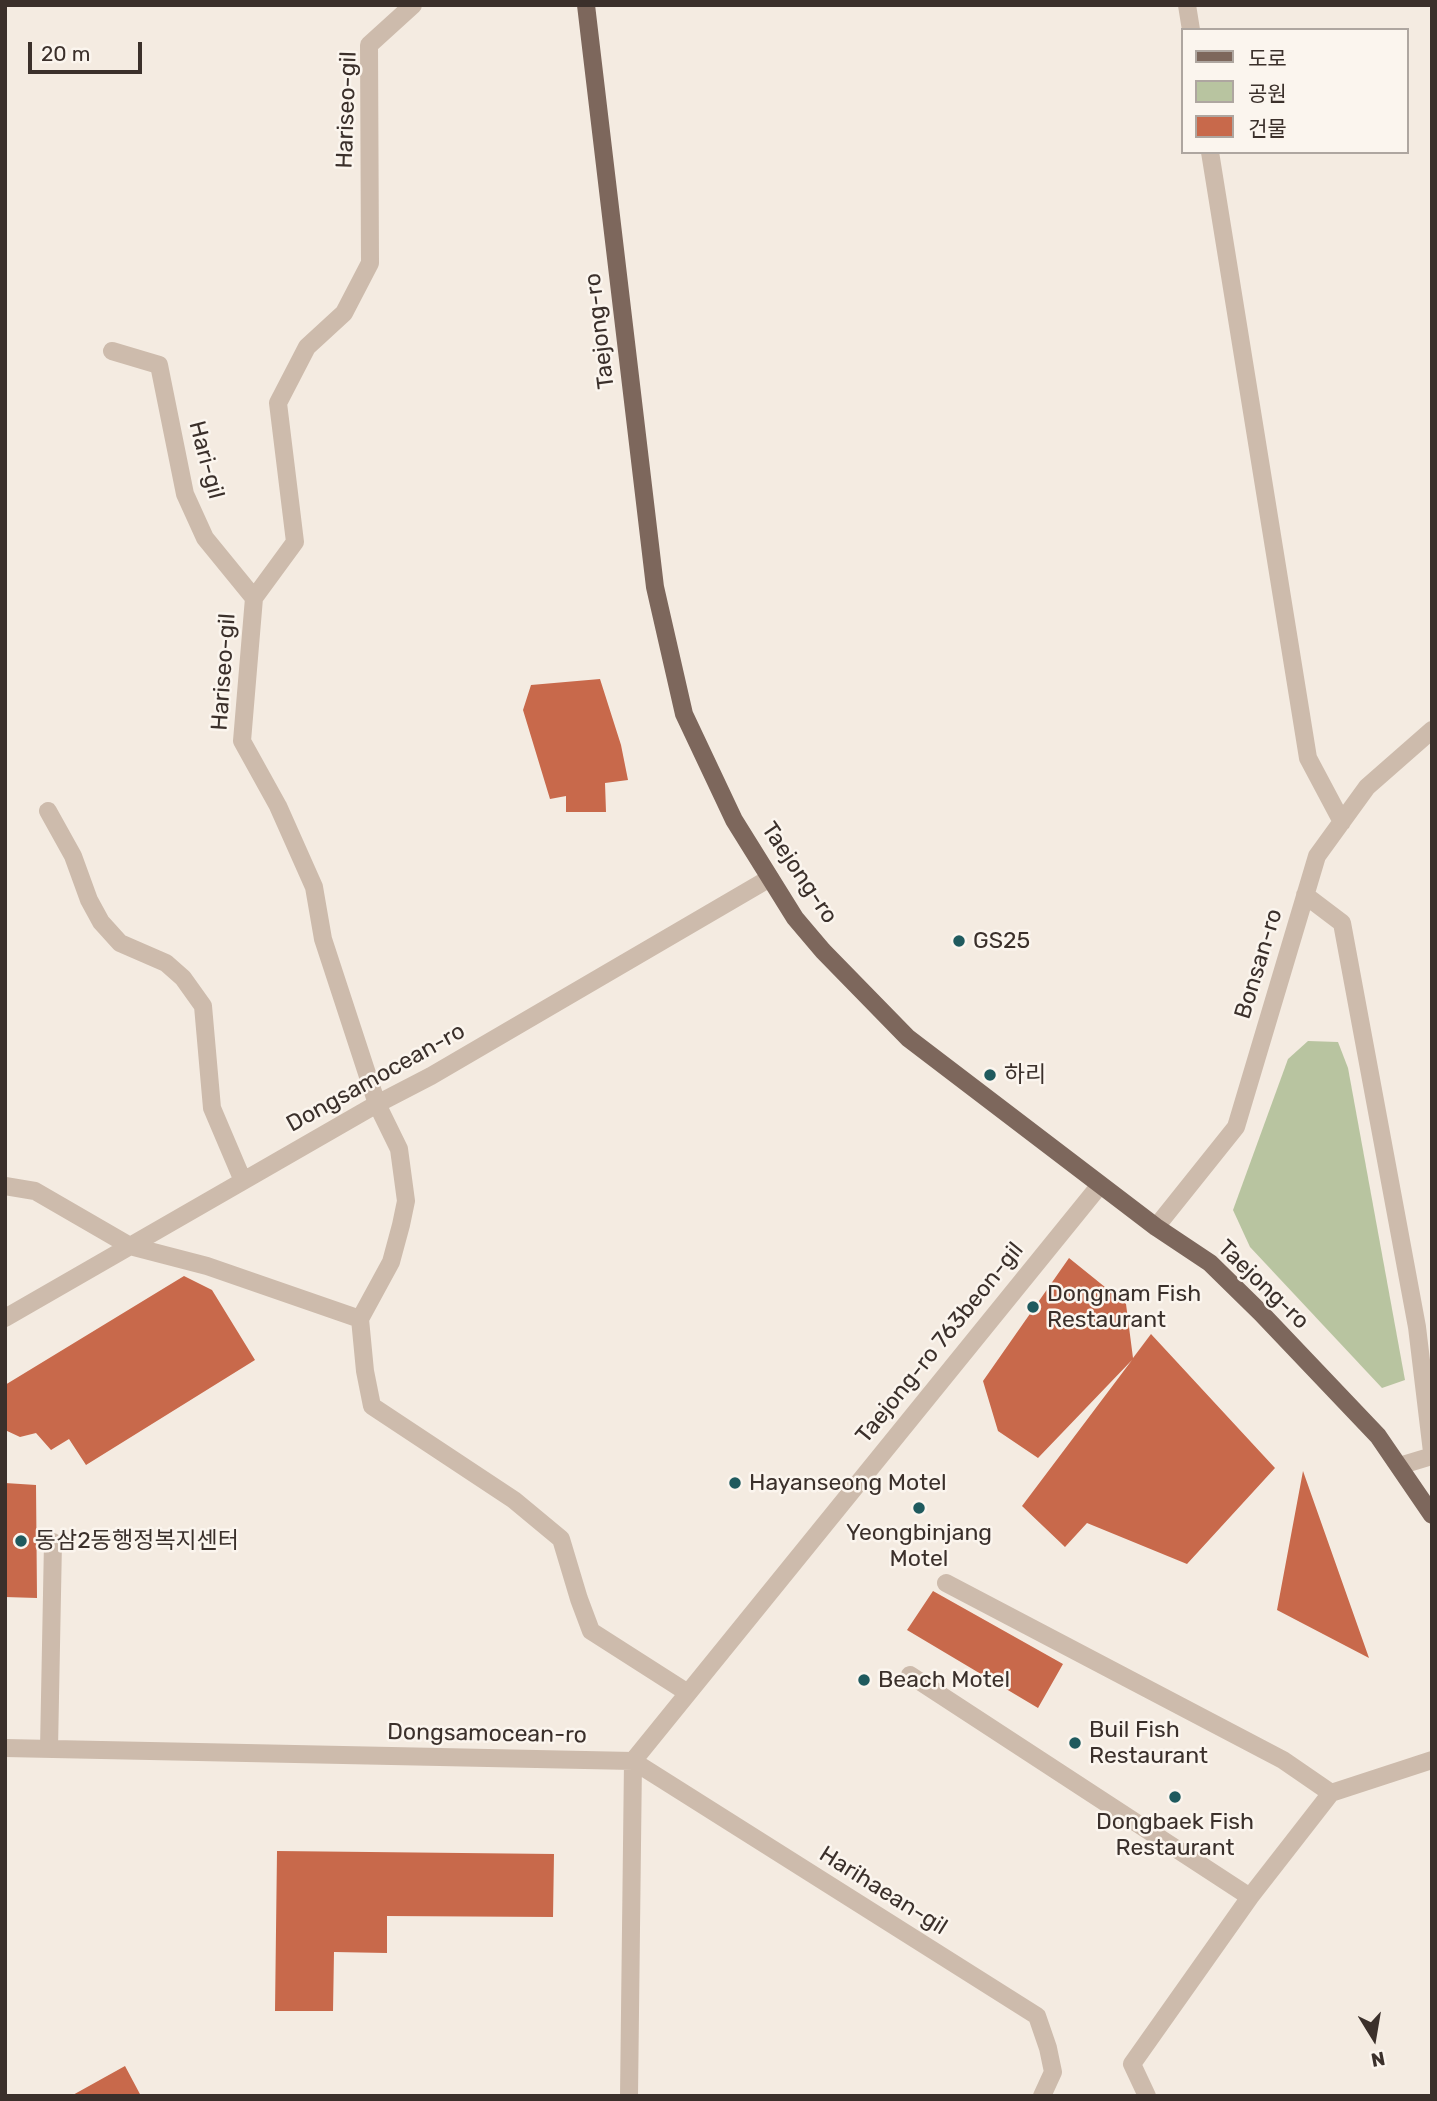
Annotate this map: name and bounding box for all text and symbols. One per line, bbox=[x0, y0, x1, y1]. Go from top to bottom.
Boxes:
scale bar bbox=[32, 28, 145, 72]
legend bbox=[1182, 28, 1409, 154]
text: 20 m bbox=[41, 41, 90, 66]
text: 도로 bbox=[1248, 46, 1287, 71]
street label: Hariseo-gil bbox=[331, 51, 363, 169]
text: 공원 bbox=[1248, 81, 1287, 106]
text: 건물 bbox=[1248, 116, 1287, 141]
street label: Taejong-ro bbox=[579, 272, 621, 390]
street label: Hari-gil bbox=[182, 418, 230, 502]
street label: Hariseo-gil bbox=[206, 613, 242, 731]
street label: Taejong-ro bbox=[755, 817, 843, 929]
street label: Bonsan-ro bbox=[1229, 906, 1289, 1022]
place label: GS25 bbox=[973, 927, 1030, 955]
marker: GS25 bbox=[951, 933, 967, 949]
street label: Dongsamocean-ro bbox=[282, 1017, 470, 1139]
place label: 하리 bbox=[1004, 1061, 1046, 1089]
marker: 하리 bbox=[982, 1067, 998, 1083]
street label: Taejong-ro bbox=[1212, 1235, 1314, 1335]
street label: Taejong-ro 763beon-gil bbox=[850, 1237, 1030, 1449]
place label: Dongnam Fish Restaurant bbox=[1047, 1280, 1201, 1334]
marker: Dongnam Fish Restaurant bbox=[1025, 1299, 1041, 1315]
place label: Hayanseong Motel bbox=[749, 1469, 947, 1497]
marker: Hayanseong Motel bbox=[727, 1475, 743, 1491]
marker: Yeongbinjang Motel bbox=[911, 1500, 927, 1516]
place label: Yeongbinjang Motel bbox=[846, 1519, 992, 1573]
place label: 동삼2동행정복지센터 bbox=[35, 1527, 239, 1555]
marker: 동삼2동행정복지센터 bbox=[13, 1533, 29, 1549]
place label: Beach Motel bbox=[878, 1666, 1010, 1694]
marker: Beach Motel bbox=[856, 1672, 872, 1688]
place label: Buil Fish Restaurant bbox=[1089, 1716, 1208, 1770]
street label: Dongsamocean-ro bbox=[387, 1718, 587, 1750]
marker: Buil Fish Restaurant bbox=[1067, 1735, 1083, 1751]
marker: Dongbaek Fish Restaurant bbox=[1167, 1789, 1183, 1805]
place label: Dongbaek Fish Restaurant bbox=[1096, 1808, 1254, 1862]
street label: Harihaean-gil bbox=[814, 1841, 952, 1941]
north arrow bbox=[1339, 2003, 1409, 2073]
text: N bbox=[1369, 2047, 1387, 2072]

